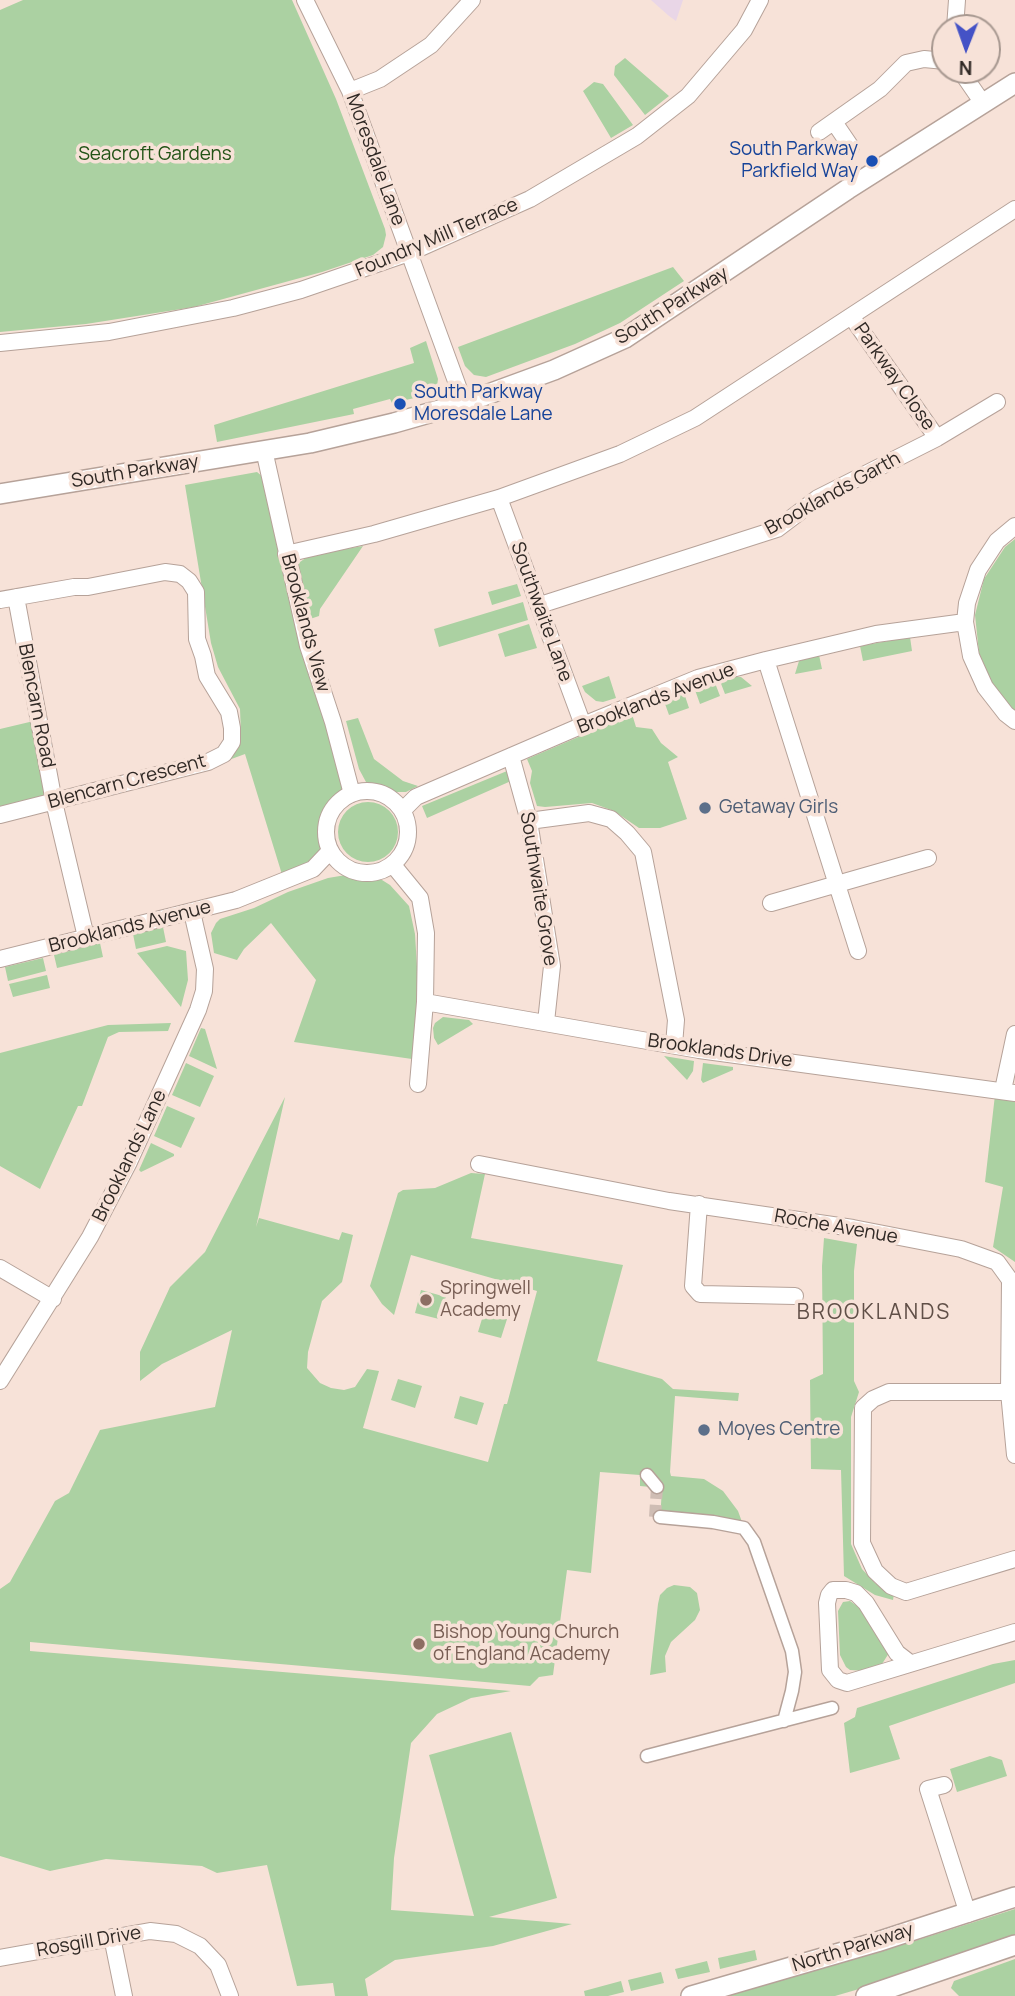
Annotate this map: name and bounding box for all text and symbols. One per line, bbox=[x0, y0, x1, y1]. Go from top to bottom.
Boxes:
north arrow bbox=[931, 14, 1001, 84]
text: N bbox=[959, 55, 973, 81]
street label: Moresdale Lane bbox=[341, 91, 409, 229]
place label: South Parkway Parkfield Way bbox=[729, 139, 858, 183]
park label: Seacroft Gardens bbox=[78, 144, 232, 166]
marker: South Parkway Parkfield Way bbox=[864, 153, 880, 169]
street label: Foundry Mill Terrace bbox=[352, 194, 522, 282]
street label: South Parkway bbox=[611, 262, 733, 350]
street label: Parkway Close bbox=[849, 319, 939, 435]
place label: South Parkway Moresdale Lane bbox=[414, 382, 553, 426]
marker: South Parkway Moresdale Lane bbox=[392, 396, 408, 412]
street label: Brooklands Garth bbox=[761, 447, 905, 541]
street label: South Parkway bbox=[70, 451, 200, 493]
street label: Southwaite Lane bbox=[505, 539, 577, 685]
street label: Brooklands View bbox=[276, 551, 334, 695]
street label: Blencarn Road bbox=[13, 642, 59, 770]
street label: Brooklands Avenue bbox=[574, 659, 738, 739]
street label: Blencarn Crescent bbox=[46, 750, 208, 814]
place label: Getaway Girls bbox=[719, 797, 838, 819]
marker: Getaway Girls bbox=[697, 800, 713, 816]
street label: Southwaite Grove bbox=[515, 810, 561, 968]
street label: Brooklands Avenue bbox=[46, 896, 214, 958]
street label: Brooklands Drive bbox=[646, 1030, 794, 1072]
street label: Brooklands Lane bbox=[88, 1086, 172, 1226]
street label: Roche Avenue bbox=[772, 1205, 900, 1249]
place label: Springwell Academy bbox=[440, 1278, 531, 1322]
marker: Springwell Academy bbox=[418, 1292, 434, 1308]
district label: BROOKLANDS bbox=[798, 1300, 950, 1326]
place label: Moyes Centre bbox=[718, 1419, 840, 1441]
marker: Moyes Centre bbox=[696, 1422, 712, 1438]
place label: Bishop Young Church of England Academy bbox=[433, 1622, 619, 1666]
marker: Bishop Young Church of England Academy bbox=[411, 1636, 427, 1652]
street label: North Parkway bbox=[790, 1919, 916, 1977]
street label: Rosgill Drive bbox=[35, 1922, 143, 1962]

